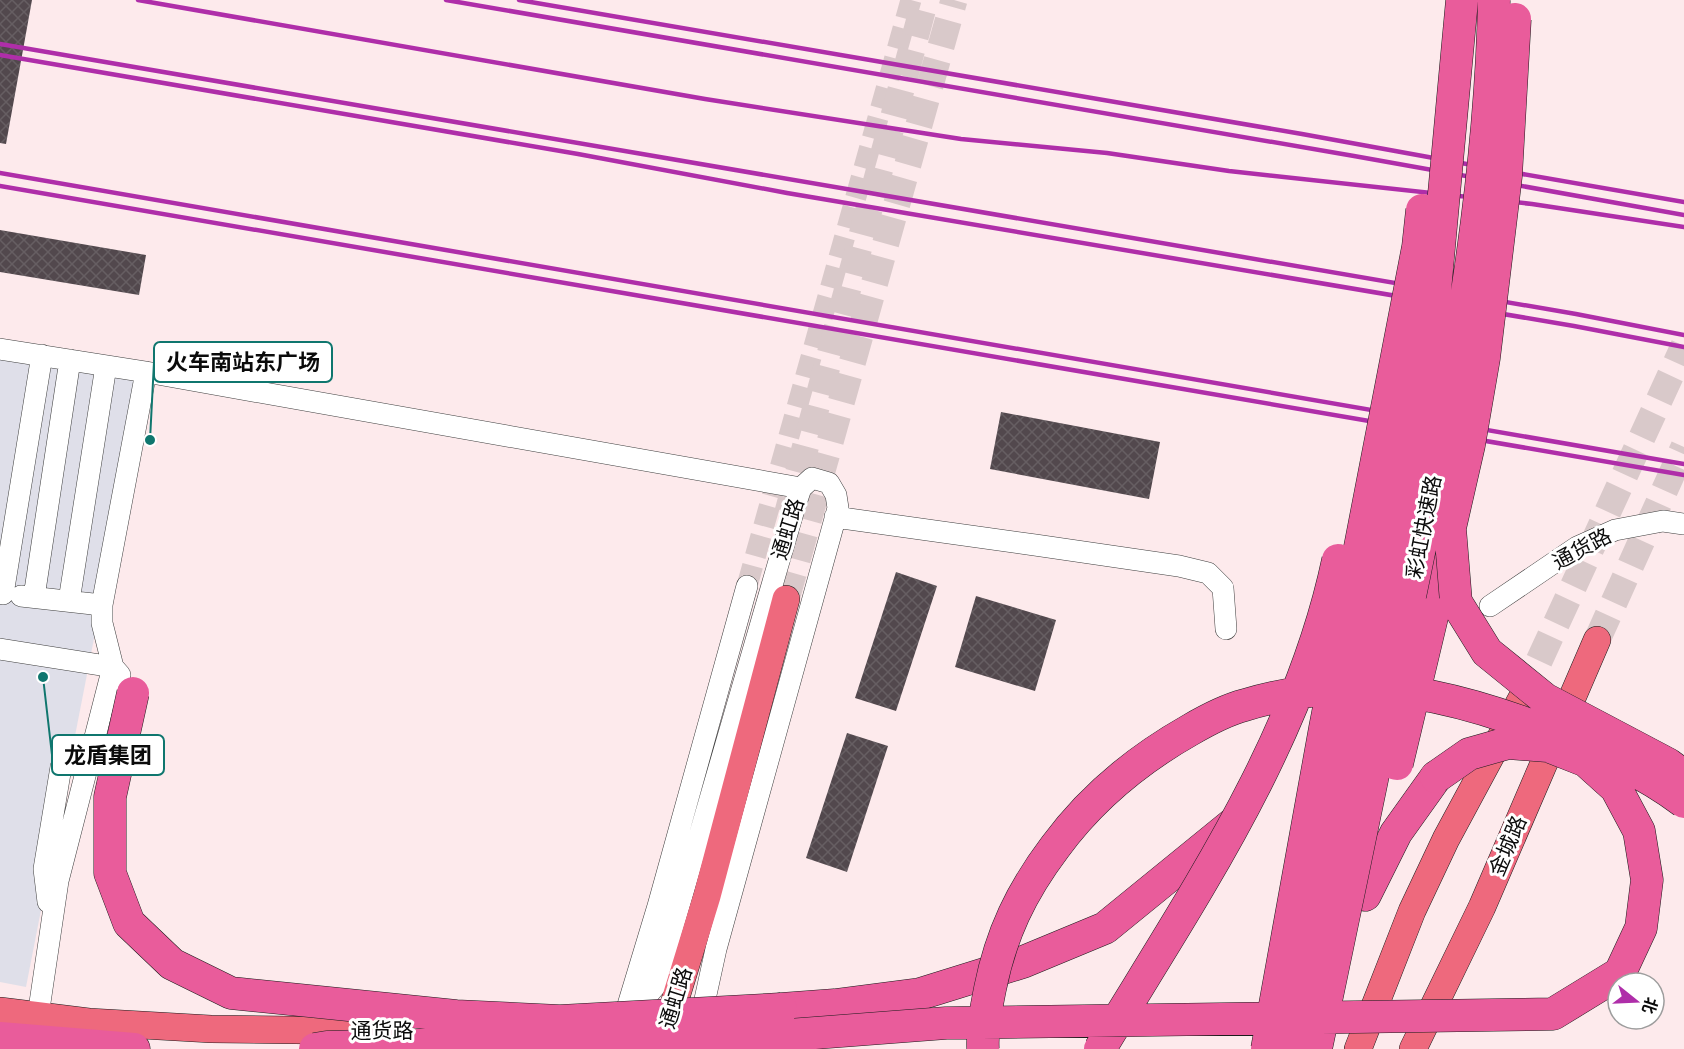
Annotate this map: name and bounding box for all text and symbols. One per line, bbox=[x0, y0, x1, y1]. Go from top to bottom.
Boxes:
callout: 火车南站东广场 bbox=[154, 342, 332, 382]
text: 火车南站东广场 bbox=[166, 349, 320, 376]
street label: 彩虹快速路 bbox=[1401, 473, 1447, 581]
street label: 通虹路 bbox=[766, 495, 810, 563]
street label: 通货路 bbox=[1548, 523, 1616, 575]
callout: 龙盾集团 bbox=[52, 735, 164, 775]
text: 龙盾集团 bbox=[64, 742, 152, 769]
street label: 金城路 bbox=[1484, 812, 1532, 880]
street label: 通虹路 bbox=[654, 964, 698, 1032]
north arrow bbox=[1606, 971, 1666, 1031]
text: 北 bbox=[1638, 995, 1661, 1016]
street label: 通货路 bbox=[351, 1018, 414, 1044]

